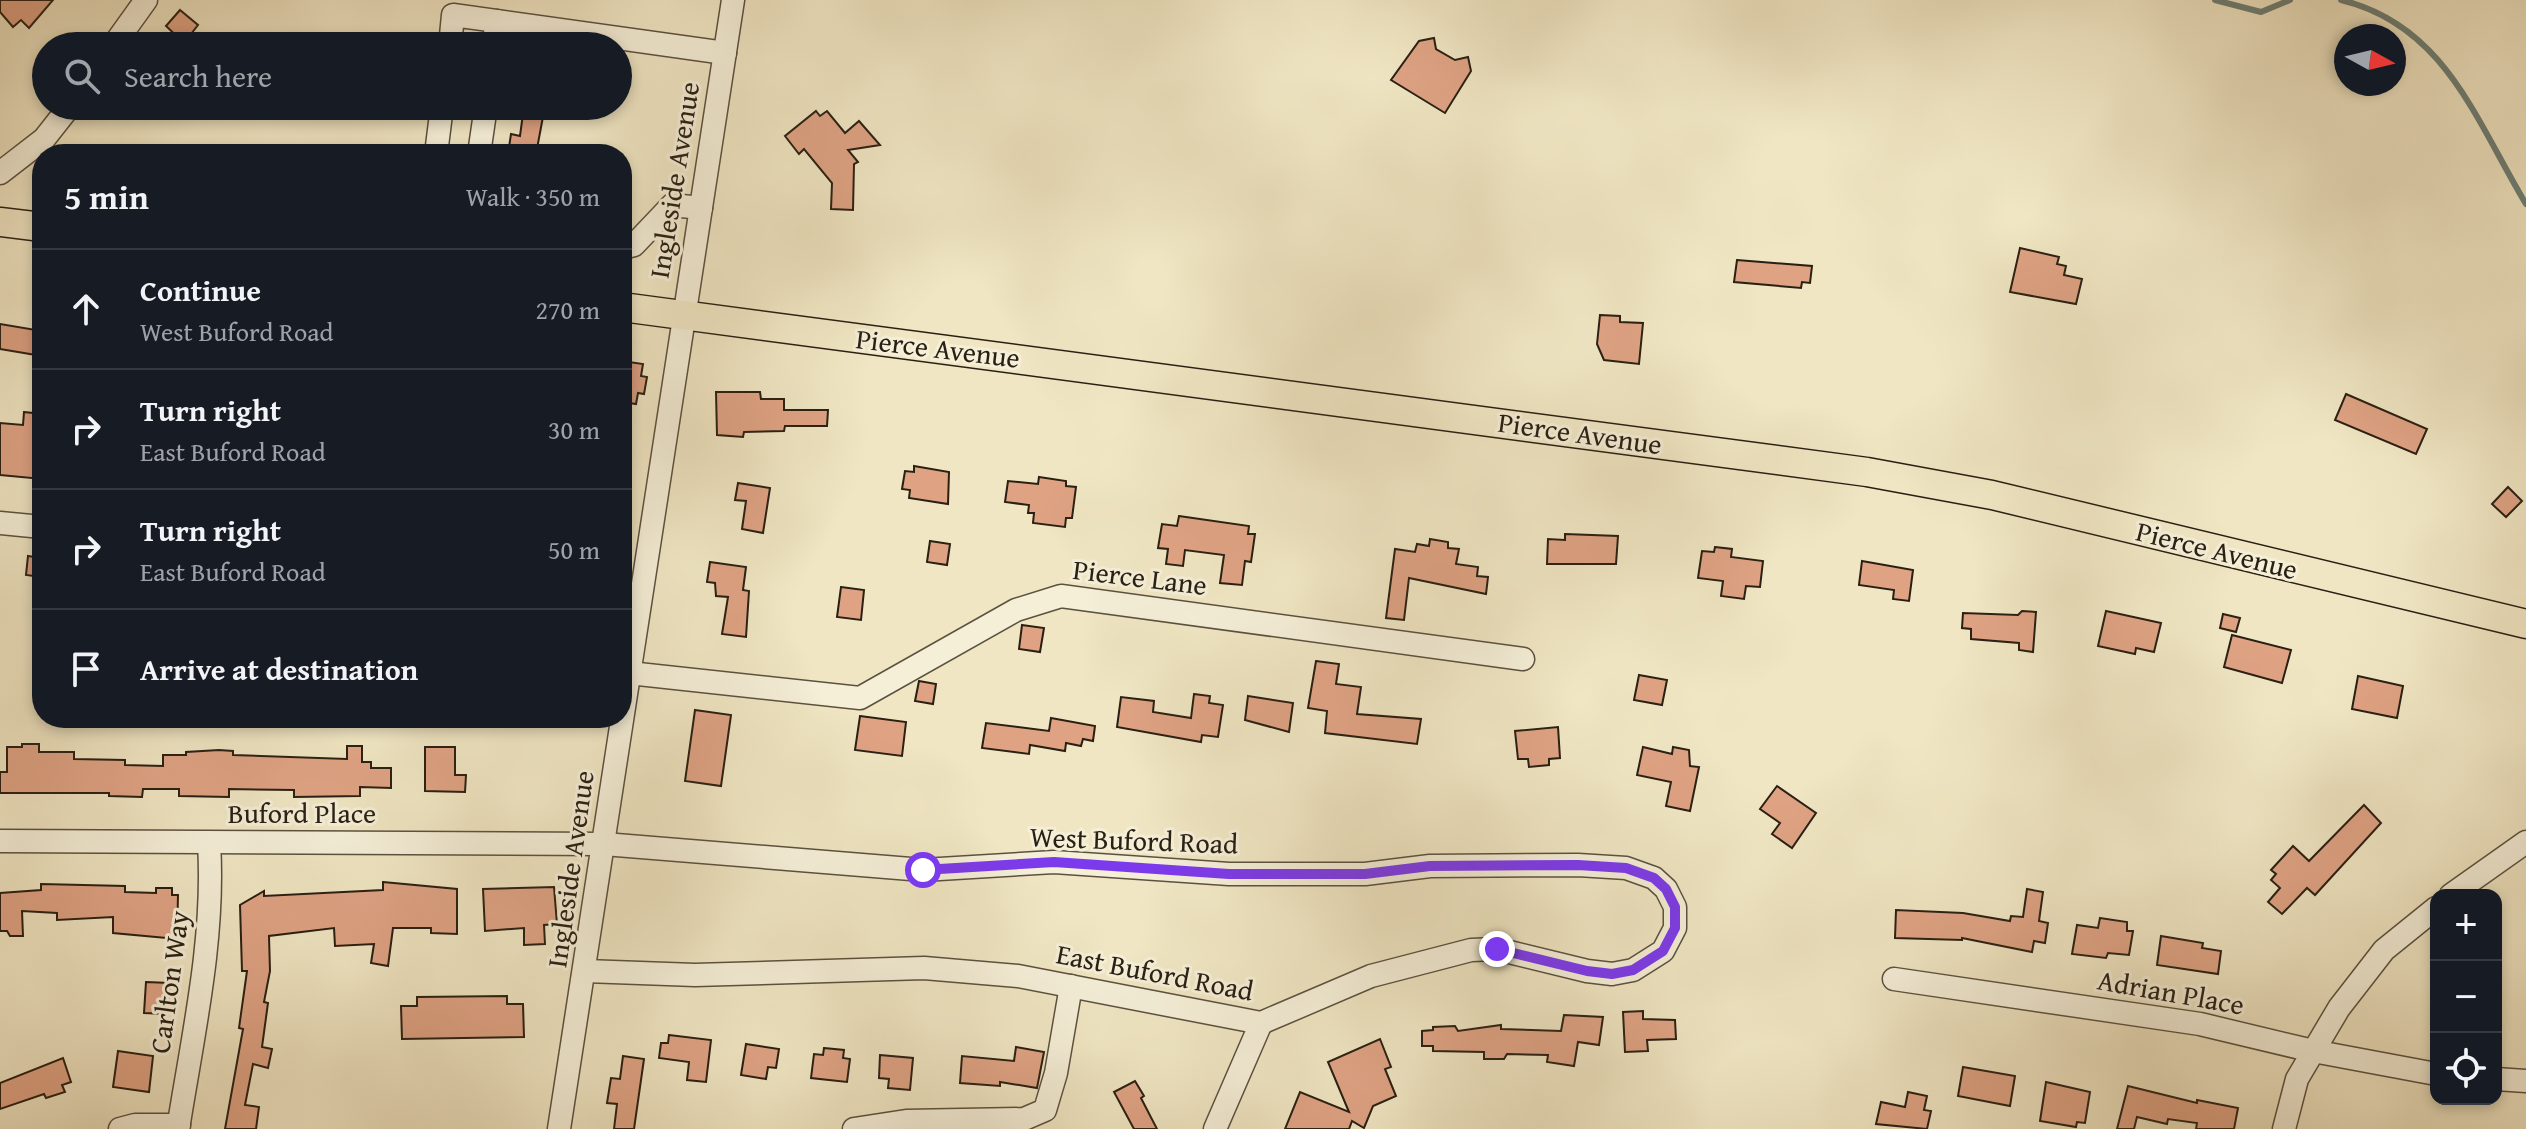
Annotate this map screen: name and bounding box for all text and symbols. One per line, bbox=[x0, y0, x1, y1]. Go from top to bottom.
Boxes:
north arrow bbox=[2334, 24, 2406, 96]
search box bbox=[32, 32, 632, 120]
icon: search bbox=[60, 54, 104, 98]
text: Search here bbox=[124, 54, 272, 98]
street label: Ingleside Avenue bbox=[638, 79, 709, 281]
text: 5 min bbox=[64, 172, 149, 221]
text: Walk · 350 m bbox=[466, 177, 600, 216]
text: Continue bbox=[140, 268, 261, 312]
icon: ahead bbox=[64, 287, 108, 331]
text: 270 m bbox=[535, 290, 600, 329]
text: West Buford Road bbox=[140, 312, 333, 351]
street label: Pierce Avenue bbox=[854, 317, 1022, 378]
text: Turn right bbox=[140, 388, 281, 432]
street label: Pierce Avenue bbox=[1496, 401, 1665, 464]
icon: right bbox=[64, 407, 108, 451]
text: 30 m bbox=[548, 410, 600, 449]
text: East Buford Road bbox=[140, 432, 326, 471]
text: Turn right bbox=[140, 508, 281, 552]
street label: Pierce Avenue bbox=[2132, 510, 2302, 589]
icon: right bbox=[64, 527, 108, 571]
text: 50 m bbox=[548, 530, 600, 569]
street label: Pierce Lane bbox=[1071, 548, 1209, 605]
text: East Buford Road bbox=[140, 552, 326, 591]
icon: arrive bbox=[64, 647, 108, 691]
text: Arrive at destination bbox=[140, 647, 418, 691]
street label: Ingleside Avenue bbox=[535, 768, 604, 970]
street label: Buford Place bbox=[228, 792, 376, 833]
street label: West Buford Road bbox=[1029, 815, 1239, 864]
route start bbox=[905, 852, 941, 888]
map controls bbox=[2430, 889, 2502, 1105]
button: + bbox=[2430, 889, 2502, 961]
street label: Carlton Way bbox=[138, 908, 199, 1056]
route end bbox=[1479, 931, 1515, 967]
street label: East Buford Road bbox=[1053, 932, 1257, 1011]
street label: Adrian Place bbox=[2095, 958, 2248, 1025]
button: − bbox=[2430, 961, 2502, 1033]
button: locate bbox=[2430, 1033, 2502, 1105]

